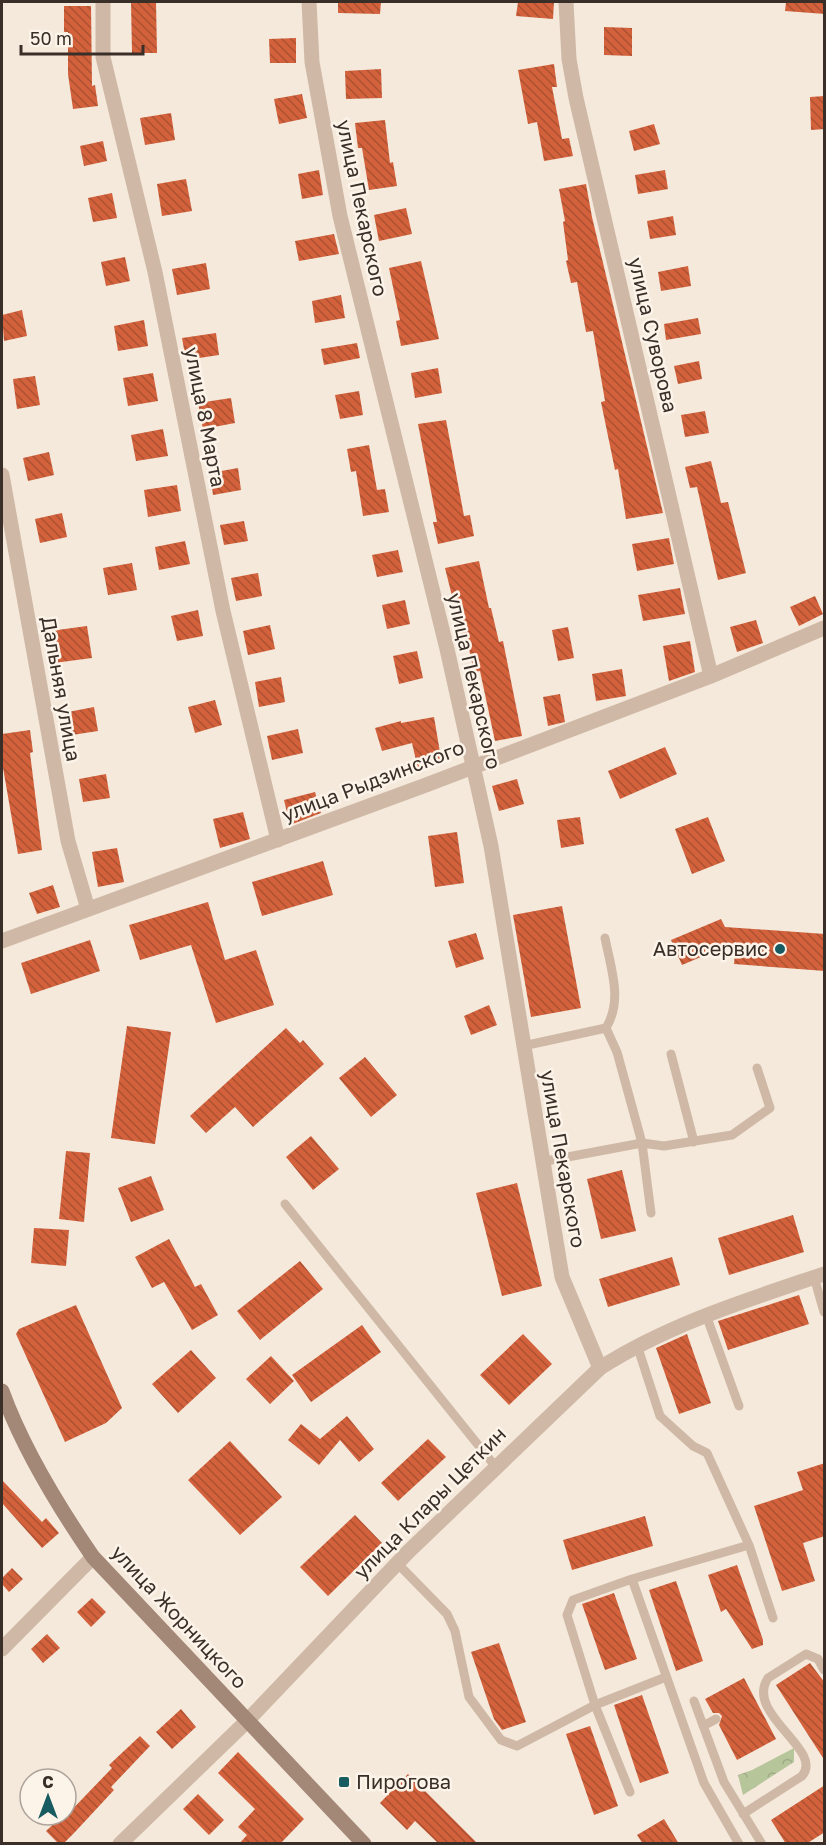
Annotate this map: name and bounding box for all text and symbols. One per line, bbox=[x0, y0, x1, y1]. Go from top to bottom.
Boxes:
scale bar bbox=[21, 18, 142, 56]
text: 50 m bbox=[30, 27, 72, 49]
street label: улица Пекарского bbox=[333, 117, 393, 298]
street label: улица Суворова bbox=[624, 255, 684, 415]
street label: улица 8 Марта bbox=[181, 345, 231, 489]
street label: улица Пекарского bbox=[443, 590, 507, 771]
street label: Дальняя улица bbox=[37, 615, 87, 763]
street label: улица Рыдзинского bbox=[278, 734, 467, 826]
place label: Автосервис bbox=[653, 936, 768, 960]
marker: Автосервис bbox=[773, 942, 787, 956]
street label: улица Пекарского bbox=[537, 1068, 591, 1250]
street label: улица Клары Цеткин bbox=[348, 1421, 510, 1583]
street label: улица Жорницкого bbox=[107, 1540, 252, 1693]
north arrow bbox=[18, 1767, 78, 1827]
place label: Пирогова bbox=[356, 1769, 451, 1793]
text: С bbox=[42, 1772, 54, 1792]
marker: Пирогова bbox=[337, 1775, 351, 1789]

